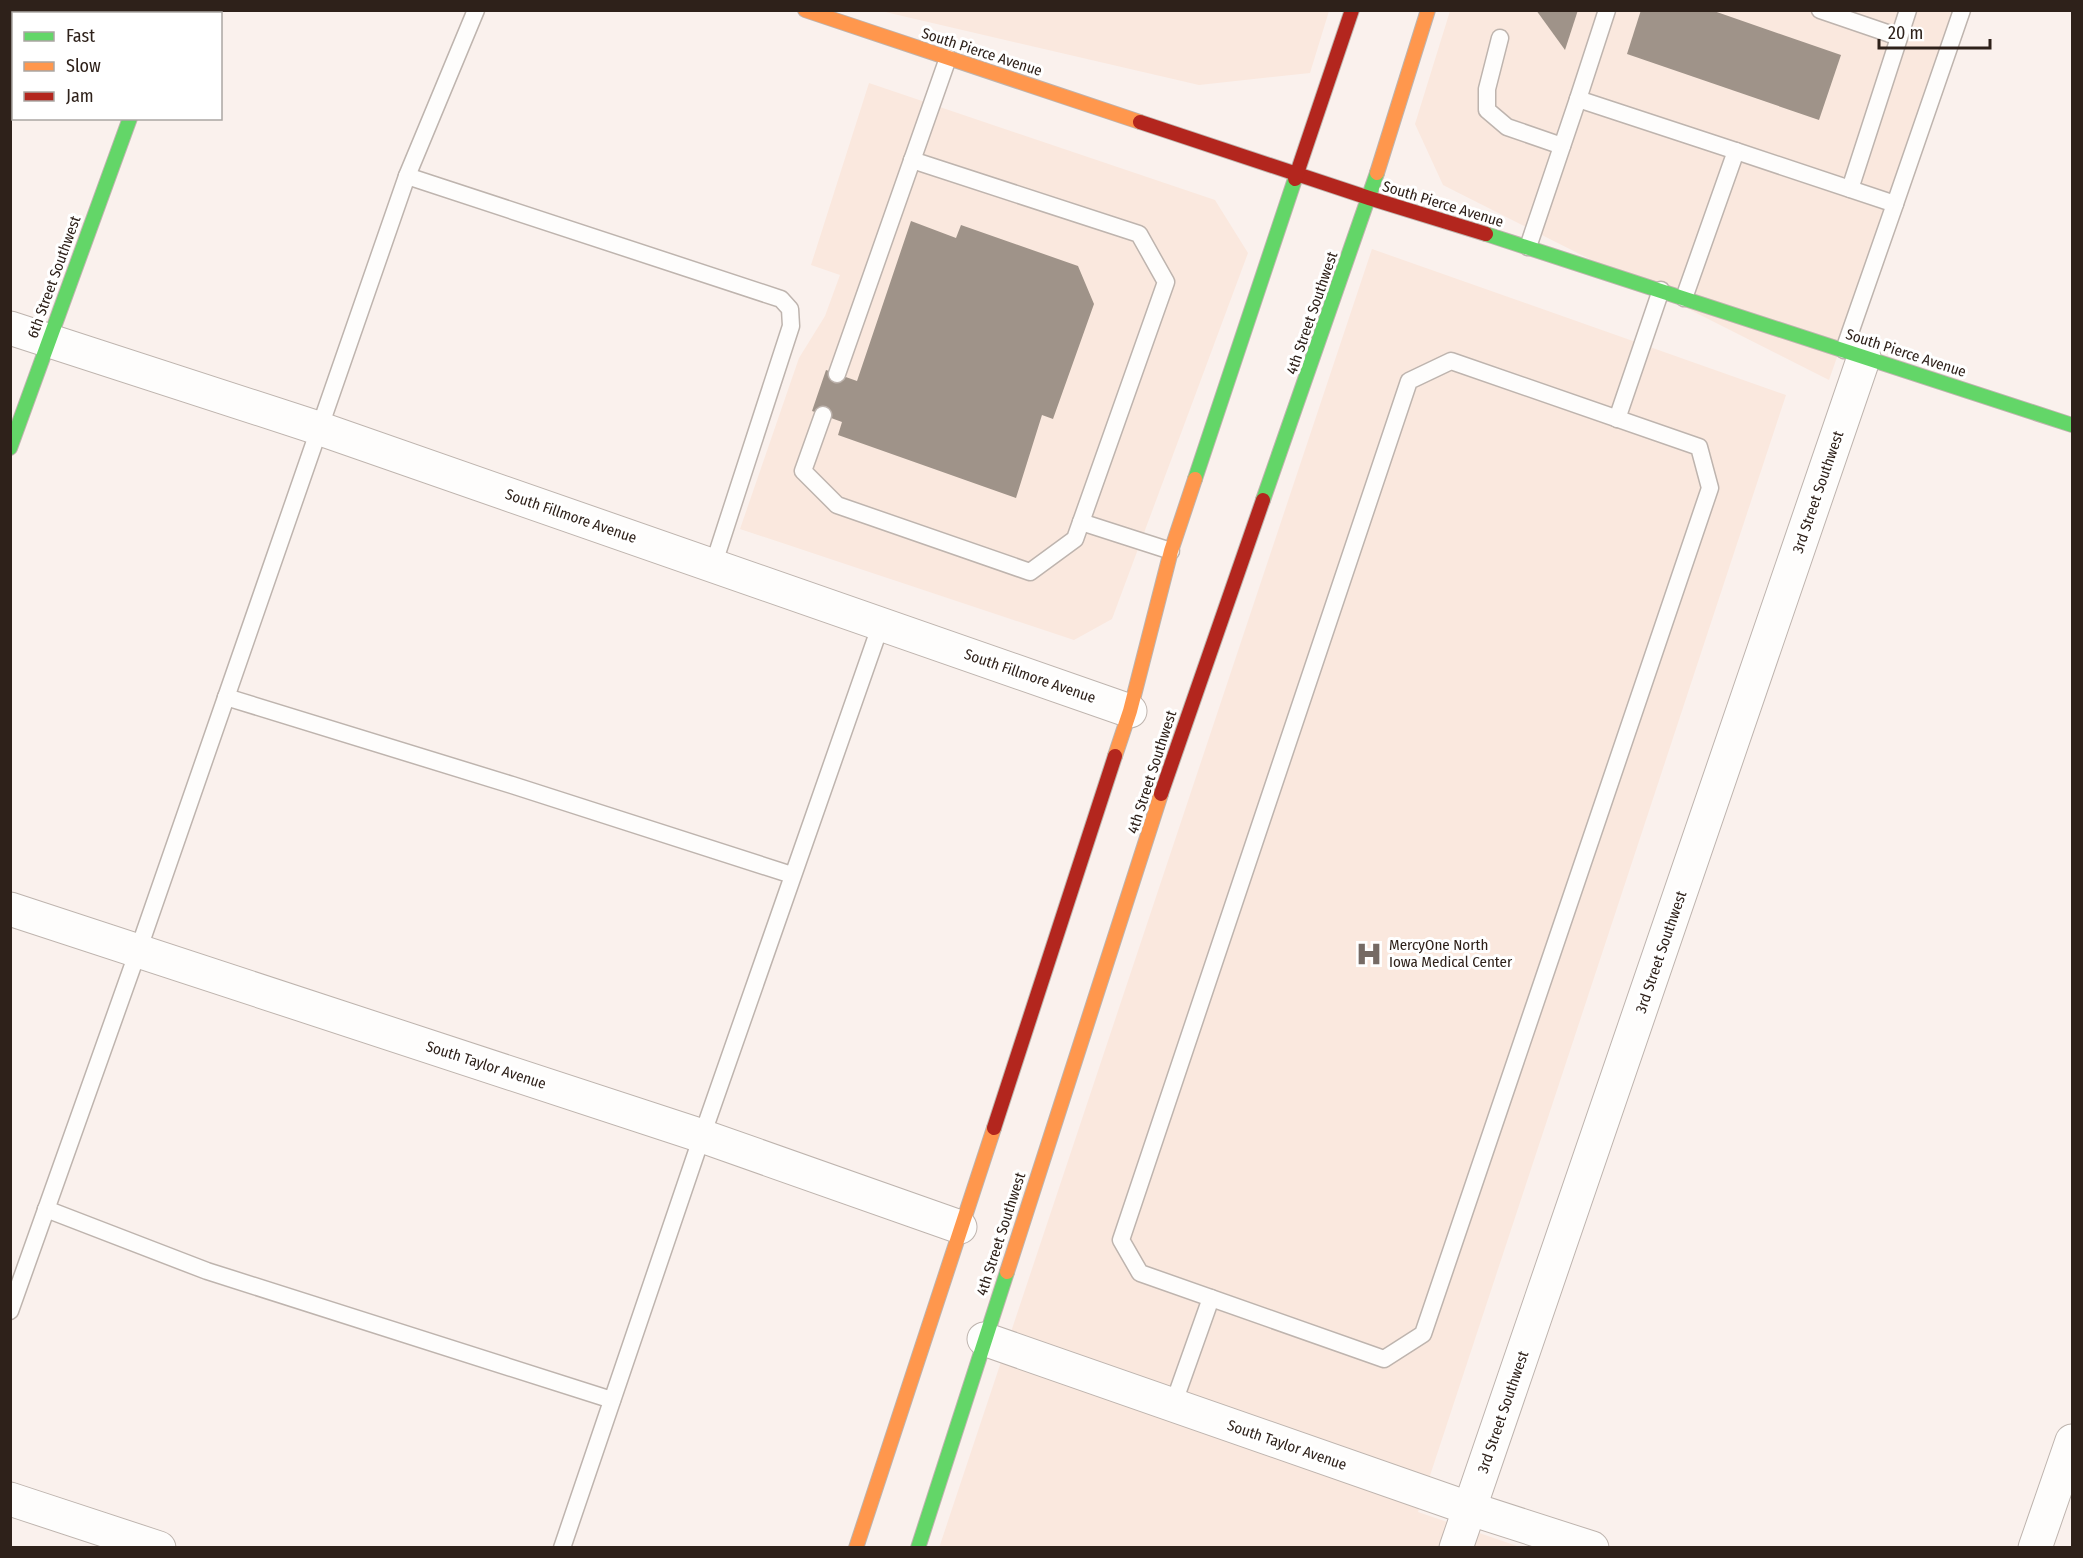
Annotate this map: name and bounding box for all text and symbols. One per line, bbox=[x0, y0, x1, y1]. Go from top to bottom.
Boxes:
legend bbox=[12, 12, 222, 120]
scale bar bbox=[1879, 12, 1990, 50]
text: 20 m bbox=[1888, 22, 1923, 44]
street label: South Pierce Avenue bbox=[920, 24, 1044, 80]
text: Fast bbox=[66, 25, 95, 47]
text: Slow bbox=[66, 55, 101, 77]
text: Jam bbox=[66, 85, 94, 107]
street label: South Pierce Avenue bbox=[1380, 177, 1506, 231]
street label: 6th Street Southwest bbox=[24, 213, 85, 341]
street label: 4th Street Southwest bbox=[1283, 249, 1341, 377]
street label: South Pierce Avenue bbox=[1844, 325, 1968, 381]
street label: 3rd Street Southwest bbox=[1789, 428, 1847, 555]
street label: South Fillmore Avenue bbox=[503, 485, 639, 547]
street label: South Fillmore Avenue bbox=[962, 645, 1098, 707]
street label: 4th Street Southwest bbox=[1124, 708, 1180, 836]
street label: 3rd Street Southwest bbox=[1632, 888, 1690, 1015]
place label: MercyOne North Iowa Medical Center bbox=[1389, 936, 1513, 971]
hospital icon: MercyOne North Iowa Medical Center bbox=[1354, 939, 1384, 969]
street label: South Taylor Avenue bbox=[424, 1037, 548, 1093]
street label: 4th Street Southwest bbox=[973, 1170, 1029, 1298]
street label: 3rd Street Southwest bbox=[1474, 1348, 1532, 1475]
street label: South Taylor Avenue bbox=[1225, 1416, 1349, 1474]

